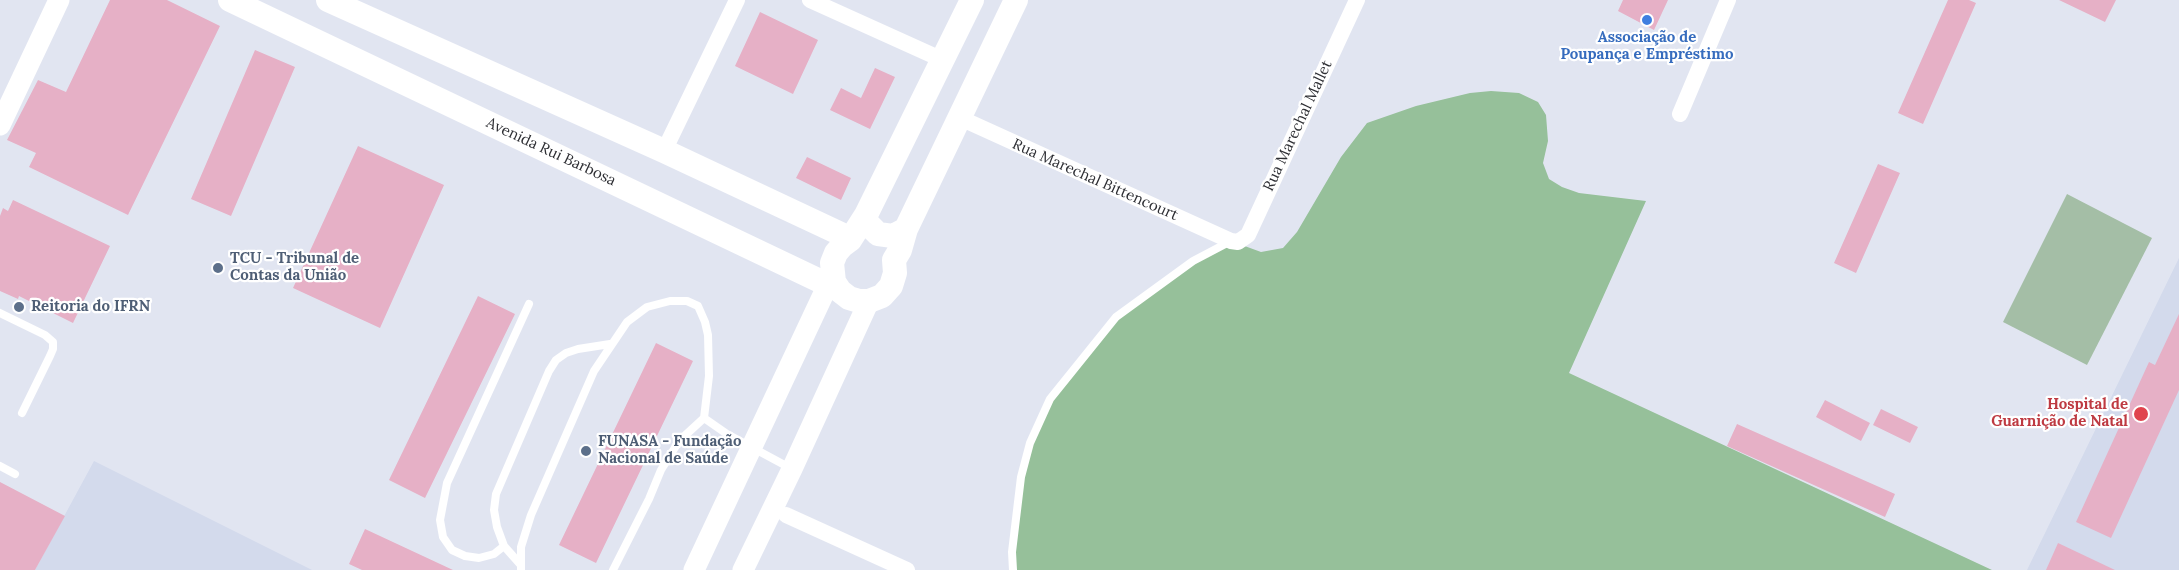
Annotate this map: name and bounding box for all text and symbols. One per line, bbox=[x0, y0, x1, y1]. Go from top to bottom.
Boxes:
marker: Associação de Poupança e Empréstimo bbox=[1640, 13, 1654, 27]
place label: Associação de Poupança e Empréstimo bbox=[1561, 29, 1733, 64]
street label: Rua Marechal Mallet bbox=[1260, 58, 1336, 194]
street label: Avenida Rui Barbosa bbox=[483, 114, 619, 190]
street label: Rua Marechal Bittencourt bbox=[1009, 135, 1181, 225]
place label: TCU - Tribunal de Contas da União bbox=[230, 250, 359, 285]
marker: TCU - Tribunal de Contas da União bbox=[211, 261, 225, 275]
place label: Reitoria do IFRN bbox=[31, 298, 150, 316]
marker: Reitoria do IFRN bbox=[12, 300, 26, 314]
place label: Hospital de Guarnição de Natal bbox=[1991, 396, 2128, 431]
marker: Hospital de Guarnição de Natal bbox=[2132, 405, 2150, 423]
place label: FUNASA - Fundação Nacional de Saúde bbox=[598, 433, 741, 468]
marker: FUNASA - Fundação Nacional de Saúde bbox=[579, 444, 593, 458]

